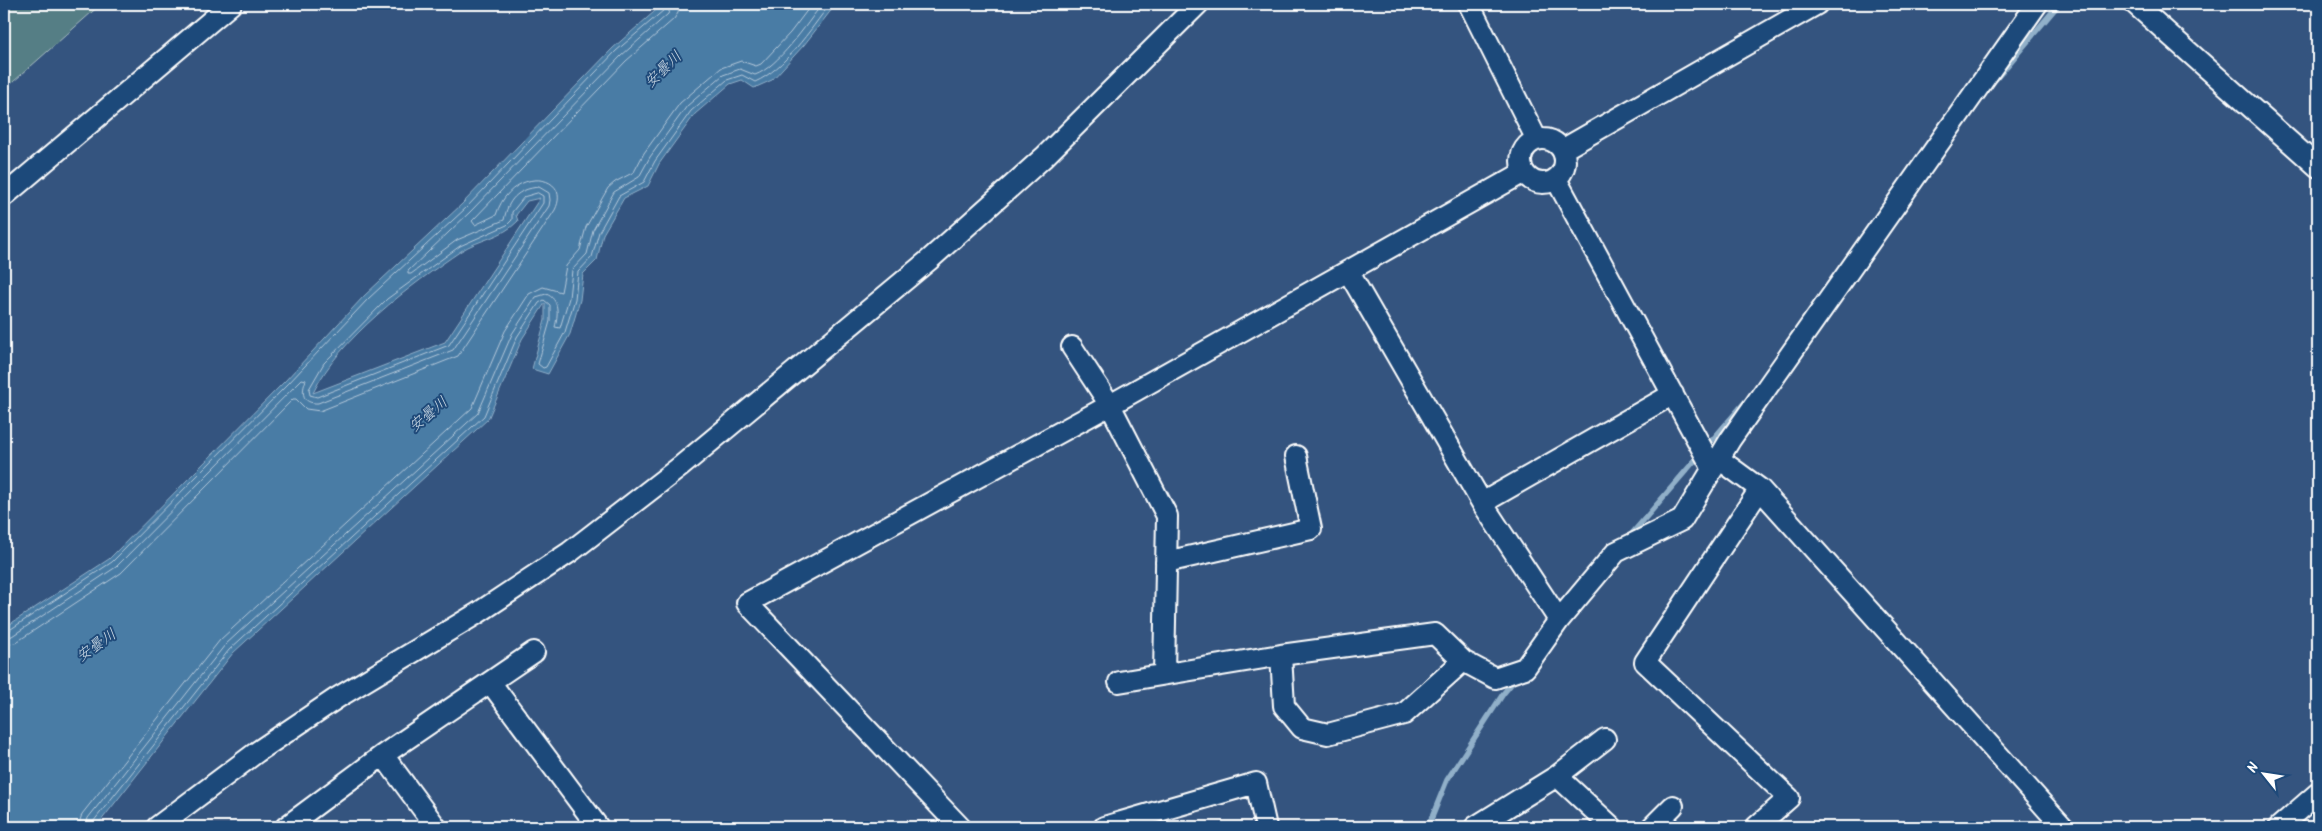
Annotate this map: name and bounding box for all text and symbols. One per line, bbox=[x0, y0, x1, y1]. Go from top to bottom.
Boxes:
water label: 安曇川 bbox=[639, 45, 688, 94]
water label: 安曇川 bbox=[404, 391, 454, 438]
water label: 安曇川 bbox=[71, 623, 122, 669]
north arrow bbox=[2240, 748, 2290, 798]
text: N bbox=[2242, 759, 2265, 777]

